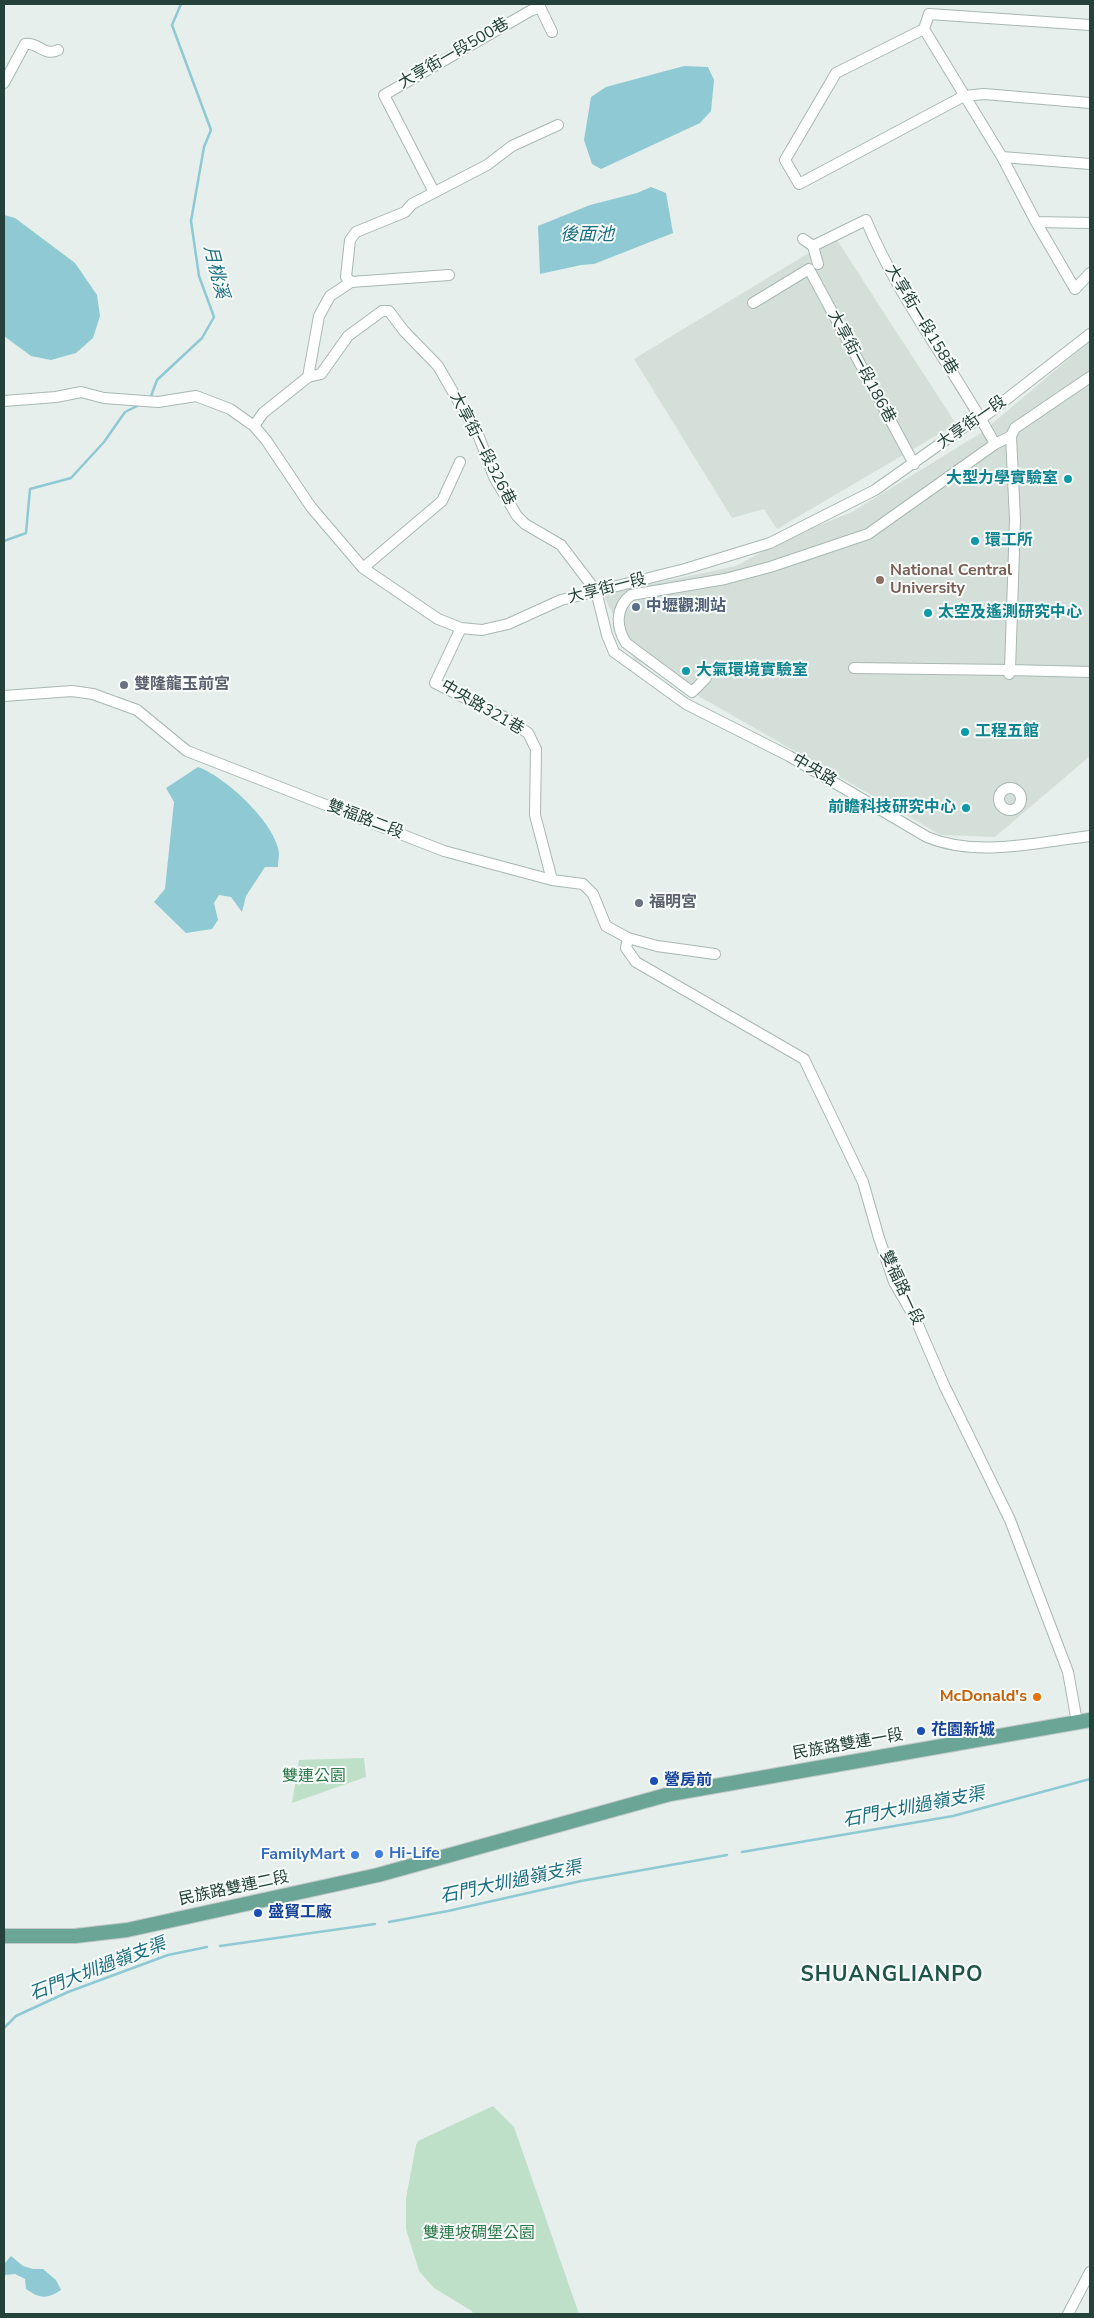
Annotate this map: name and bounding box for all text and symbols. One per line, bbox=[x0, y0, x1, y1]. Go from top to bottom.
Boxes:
street label: 大享街一段500巷 bbox=[395, 14, 513, 94]
water label: 後面池 bbox=[560, 225, 614, 247]
water label: 月桃溪 bbox=[198, 243, 232, 301]
street label: 大享街一段158巷 bbox=[881, 262, 961, 378]
street label: 大享街一段186巷 bbox=[823, 307, 899, 427]
street label: 大享街一段326巷 bbox=[445, 389, 519, 509]
street label: 大享街一段 bbox=[934, 392, 1010, 454]
place label: 大型力學實驗室 bbox=[946, 469, 1058, 489]
marker: 大型力學實驗室 bbox=[1062, 473, 1074, 485]
place label: 環工所 bbox=[985, 531, 1033, 551]
marker: 環工所 bbox=[969, 535, 981, 547]
place label: National Central University bbox=[890, 561, 1012, 599]
street label: 大享街一段 bbox=[566, 570, 648, 608]
marker: National Central University bbox=[874, 574, 886, 586]
place label: 中壢觀測站 bbox=[646, 597, 726, 617]
marker: 中壢觀測站 bbox=[630, 601, 642, 613]
place label: 太空及遙測研究中心 bbox=[938, 603, 1082, 623]
marker: 太空及遙測研究中心 bbox=[922, 607, 934, 619]
place label: 大氣環境實驗室 bbox=[696, 661, 808, 681]
marker: 大氣環境實驗室 bbox=[680, 665, 692, 677]
place label: 雙隆龍玉前宮 bbox=[134, 675, 230, 695]
street label: 中央路321巷 bbox=[437, 676, 527, 740]
marker: 雙隆龍玉前宮 bbox=[118, 679, 130, 691]
place label: 工程五館 bbox=[975, 722, 1039, 742]
marker: 工程五館 bbox=[959, 726, 971, 738]
street label: 中央路 bbox=[788, 751, 840, 791]
street label: 雙福路二段 bbox=[324, 797, 406, 843]
place label: 前瞻科技研究中心 bbox=[828, 798, 956, 818]
marker: 前瞻科技研究中心 bbox=[960, 802, 972, 814]
place label: 福明宮 bbox=[649, 893, 697, 913]
marker: 福明宮 bbox=[633, 897, 645, 909]
street label: 雙福路一段 bbox=[875, 1248, 927, 1328]
place label: McDonald's bbox=[940, 1687, 1027, 1707]
marker: McDonald's bbox=[1031, 1691, 1043, 1703]
place label: 花園新城 bbox=[931, 1721, 995, 1741]
marker: 花園新城 bbox=[915, 1725, 927, 1737]
street label: 民族路雙連一段 bbox=[791, 1726, 905, 1764]
park label: 雙連公園 bbox=[282, 1767, 346, 1787]
place label: 營房前 bbox=[664, 1771, 712, 1791]
marker: 營房前 bbox=[648, 1775, 660, 1787]
water label: 石門大圳過嶺支渠 bbox=[841, 1784, 987, 1832]
place label: Hi-Life bbox=[389, 1844, 440, 1864]
place label: FamilyMart bbox=[261, 1845, 345, 1865]
marker: Hi-Life bbox=[373, 1848, 385, 1860]
marker: FamilyMart bbox=[349, 1849, 361, 1861]
water label: 石門大圳過嶺支渠 bbox=[438, 1857, 584, 1909]
street label: 民族路雙連二段 bbox=[177, 1868, 291, 1910]
place label: 盛貿工廠 bbox=[268, 1903, 332, 1923]
marker: 盛貿工廠 bbox=[252, 1907, 264, 1919]
water label: 石門大圳過嶺支渠 bbox=[27, 1934, 169, 2006]
district label: SHUANGLIANPO bbox=[799, 1963, 985, 1989]
park label: 雙連坡碉堡公園 bbox=[423, 2224, 535, 2244]

